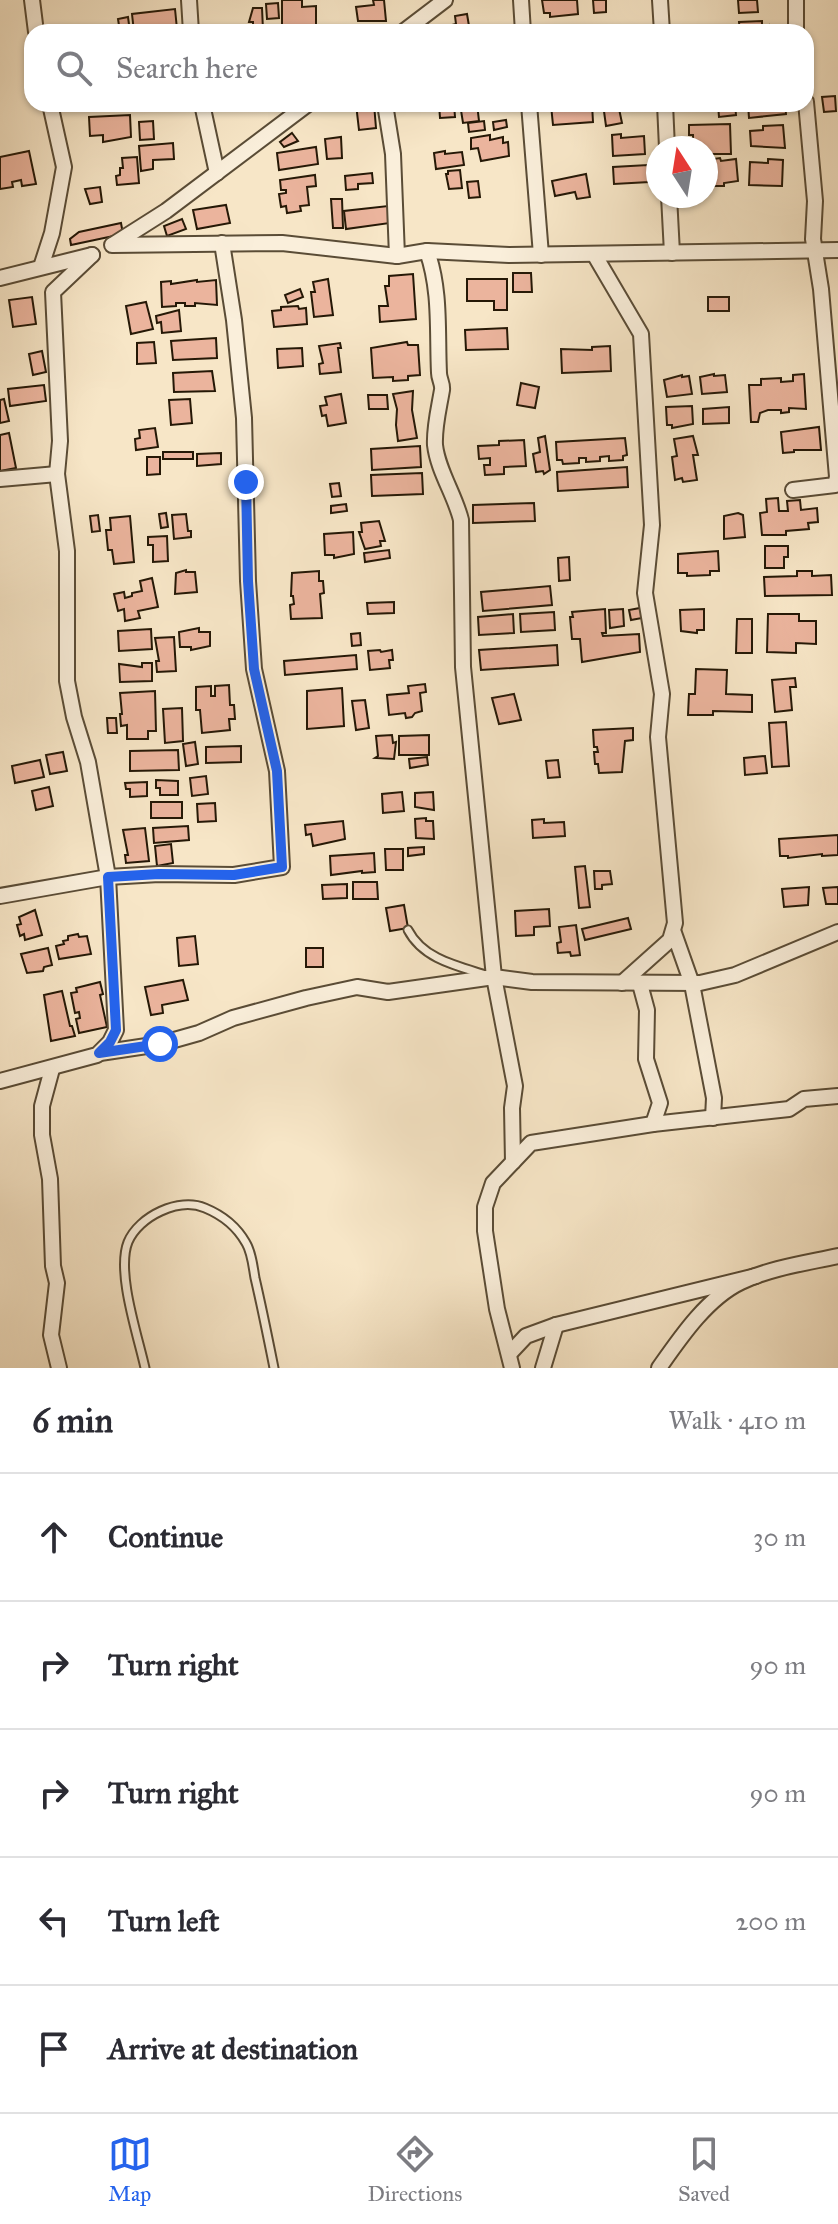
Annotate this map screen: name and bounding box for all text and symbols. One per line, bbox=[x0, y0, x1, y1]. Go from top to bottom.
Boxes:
search box bbox=[24, 24, 814, 112]
icon: search bbox=[52, 46, 96, 90]
text: Search here bbox=[116, 50, 258, 86]
north arrow bbox=[646, 136, 718, 208]
route end bbox=[228, 464, 264, 500]
route start bbox=[142, 1026, 178, 1062]
text: 6 min bbox=[32, 1400, 113, 1441]
text: Walk · 410 m bbox=[668, 1404, 806, 1436]
icon: ahead bbox=[32, 1515, 76, 1559]
text: Continue bbox=[108, 1519, 223, 1555]
text: 30 m bbox=[753, 1521, 806, 1553]
icon: right bbox=[32, 1643, 76, 1687]
text: Turn right bbox=[108, 1647, 239, 1683]
text: 90 m bbox=[749, 1649, 806, 1681]
icon: right bbox=[32, 1771, 76, 1815]
text: Turn right bbox=[108, 1775, 239, 1811]
text: 90 m bbox=[749, 1777, 806, 1809]
icon: left bbox=[32, 1899, 76, 1943]
text: Turn left bbox=[108, 1903, 219, 1939]
text: 200 m bbox=[735, 1905, 806, 1937]
icon: arrive bbox=[32, 2027, 76, 2071]
text: Arrive at destination bbox=[108, 2031, 358, 2067]
tab: Map bbox=[108, 2132, 152, 2207]
tab: Directions bbox=[367, 2132, 462, 2207]
tab: Saved bbox=[678, 2132, 730, 2207]

